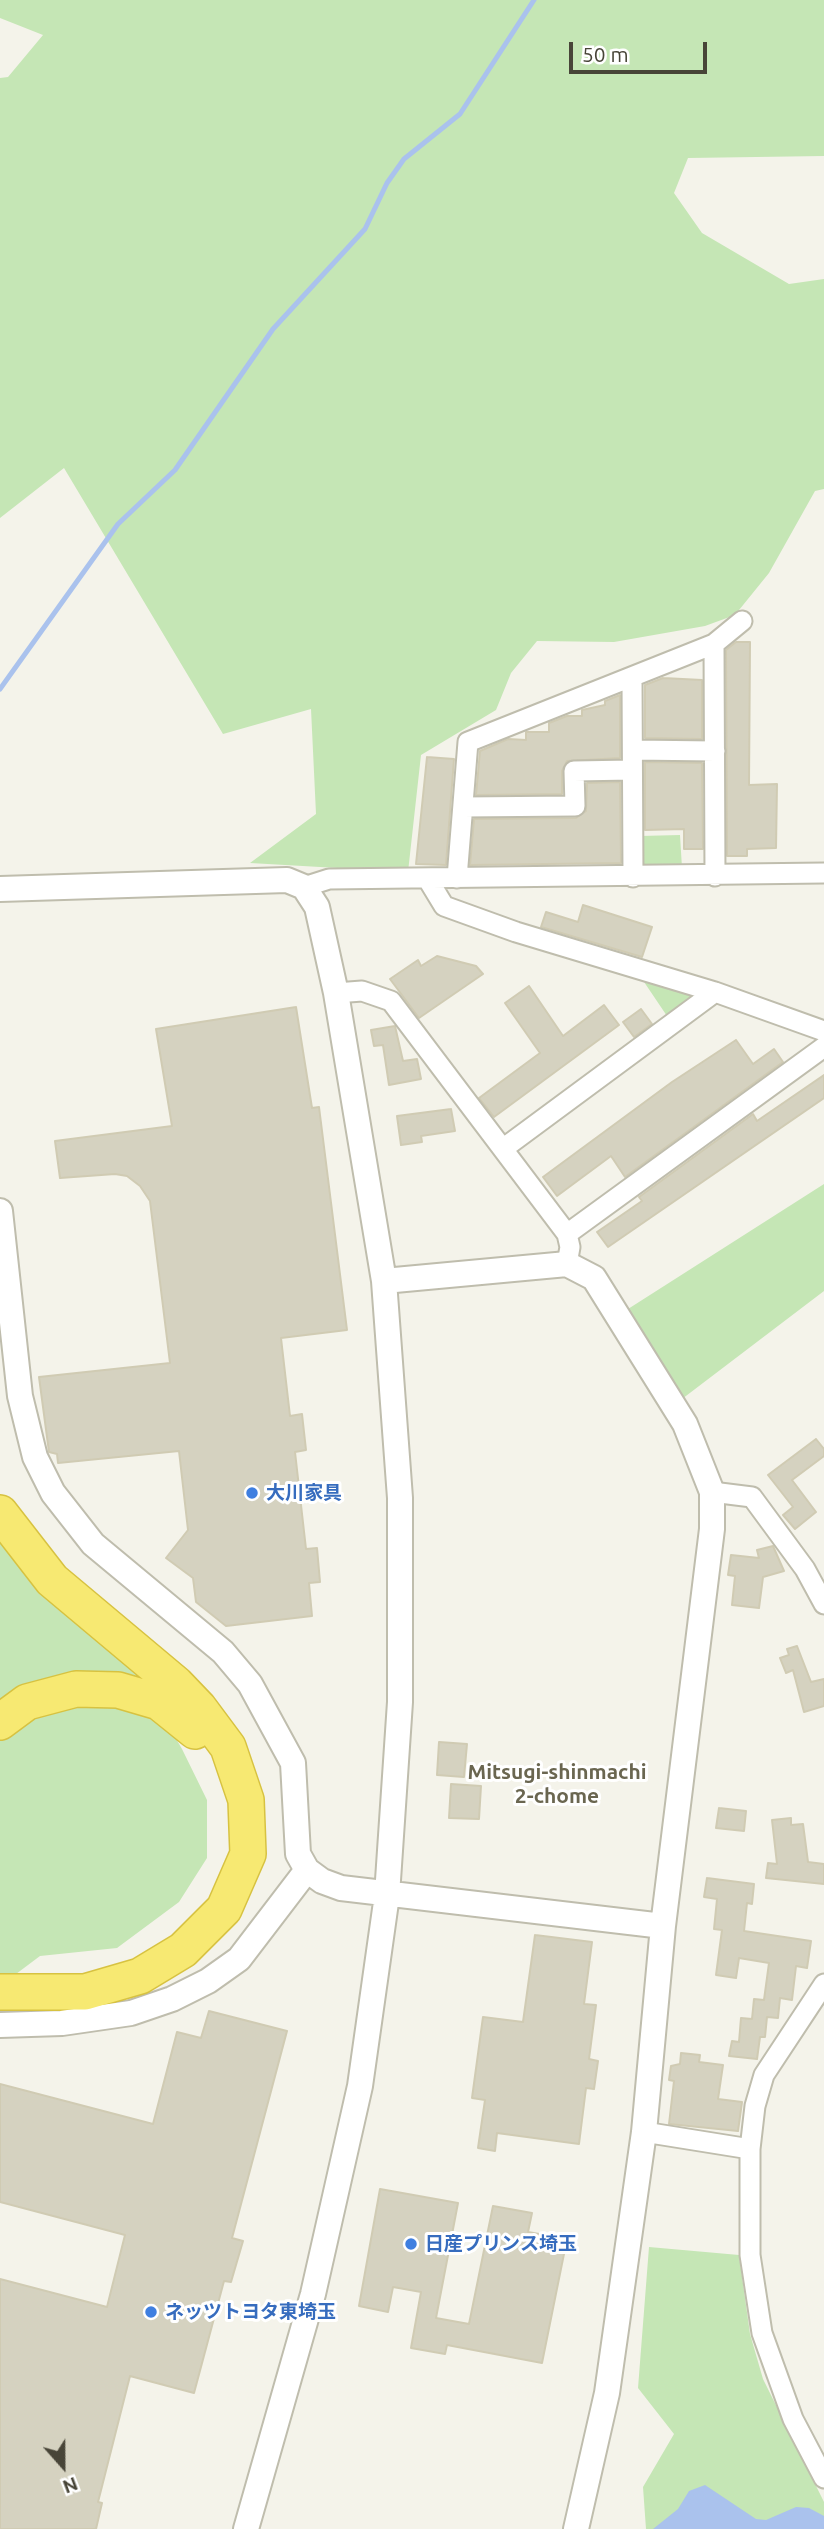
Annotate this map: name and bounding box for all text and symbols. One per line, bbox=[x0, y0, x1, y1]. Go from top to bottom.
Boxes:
scale bar bbox=[572, 28, 710, 72]
text: 50 m bbox=[582, 42, 629, 66]
place label: 大川家具 bbox=[266, 1482, 342, 1504]
marker: 大川家具 bbox=[244, 1485, 260, 1501]
district label: Mitsugi-shinmachi 2-chome bbox=[467, 1759, 647, 1809]
place label: 日産プリンス埼玉 bbox=[425, 2233, 577, 2255]
marker: 日産プリンス埼玉 bbox=[403, 2236, 419, 2252]
place label: ネッツトヨタ東埼玉 bbox=[165, 2301, 336, 2323]
marker: ネッツトヨタ東埼玉 bbox=[143, 2304, 159, 2320]
north arrow bbox=[28, 2431, 98, 2501]
text: N bbox=[60, 2473, 81, 2498]

